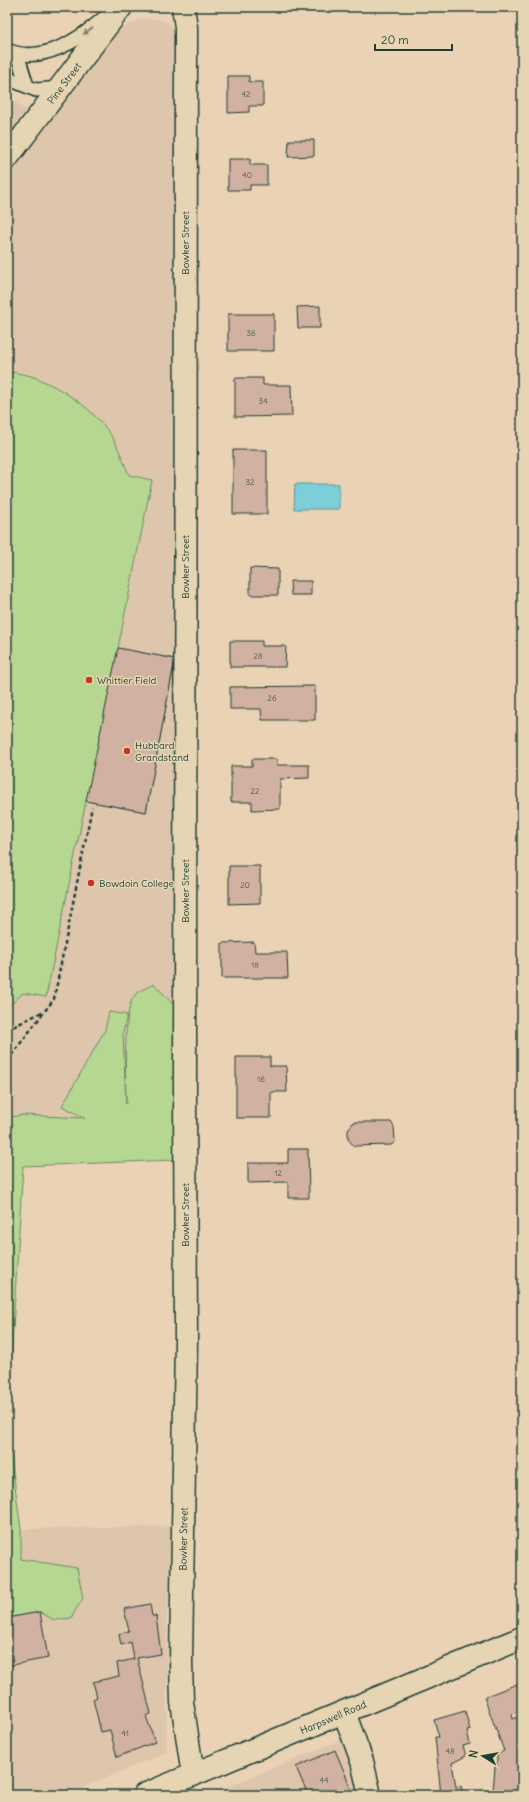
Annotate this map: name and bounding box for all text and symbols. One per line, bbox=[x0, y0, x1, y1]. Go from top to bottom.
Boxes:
scale bar bbox=[375, 26, 452, 52]
one-way arrow bbox=[82, 27, 93, 35]
text: 20 m bbox=[381, 32, 409, 47]
street label: Pine Street bbox=[45, 60, 85, 107]
house number: 42 bbox=[241, 89, 251, 99]
house number: 40 bbox=[242, 170, 252, 180]
street label: Bowker Street bbox=[179, 211, 192, 275]
house number: 36 bbox=[246, 328, 256, 338]
house number: 34 bbox=[258, 396, 268, 406]
house number: 32 bbox=[246, 477, 255, 487]
street label: Bowker Street bbox=[179, 535, 192, 599]
house number: 28 bbox=[254, 651, 263, 661]
place label: Whittier Field bbox=[97, 674, 156, 687]
marker: Whittier Field bbox=[84, 675, 94, 685]
house number: 26 bbox=[268, 693, 277, 703]
place label: Hubbard Grandstand bbox=[135, 739, 189, 764]
marker: Hubbard Grandstand bbox=[122, 746, 132, 756]
house number: 22 bbox=[251, 786, 260, 796]
street label: Bowker Street bbox=[179, 859, 192, 923]
place label: Bowdoin College bbox=[99, 877, 174, 890]
marker: Bowdoin College bbox=[86, 878, 96, 888]
house number: 20 bbox=[240, 880, 250, 890]
house number: 18 bbox=[251, 960, 259, 970]
house number: 16 bbox=[257, 1074, 265, 1084]
house number: 12 bbox=[274, 1168, 282, 1178]
street label: Bowker Street bbox=[179, 1183, 192, 1247]
street label: Bowker Street bbox=[176, 1506, 191, 1571]
street label: Harpswell Road bbox=[298, 1698, 368, 1737]
house number: 41 bbox=[121, 1728, 129, 1738]
north arrow bbox=[463, 1736, 503, 1776]
house number: 48 bbox=[445, 1746, 455, 1756]
text: N bbox=[466, 1749, 481, 1759]
house number: 44 bbox=[319, 1775, 329, 1785]

